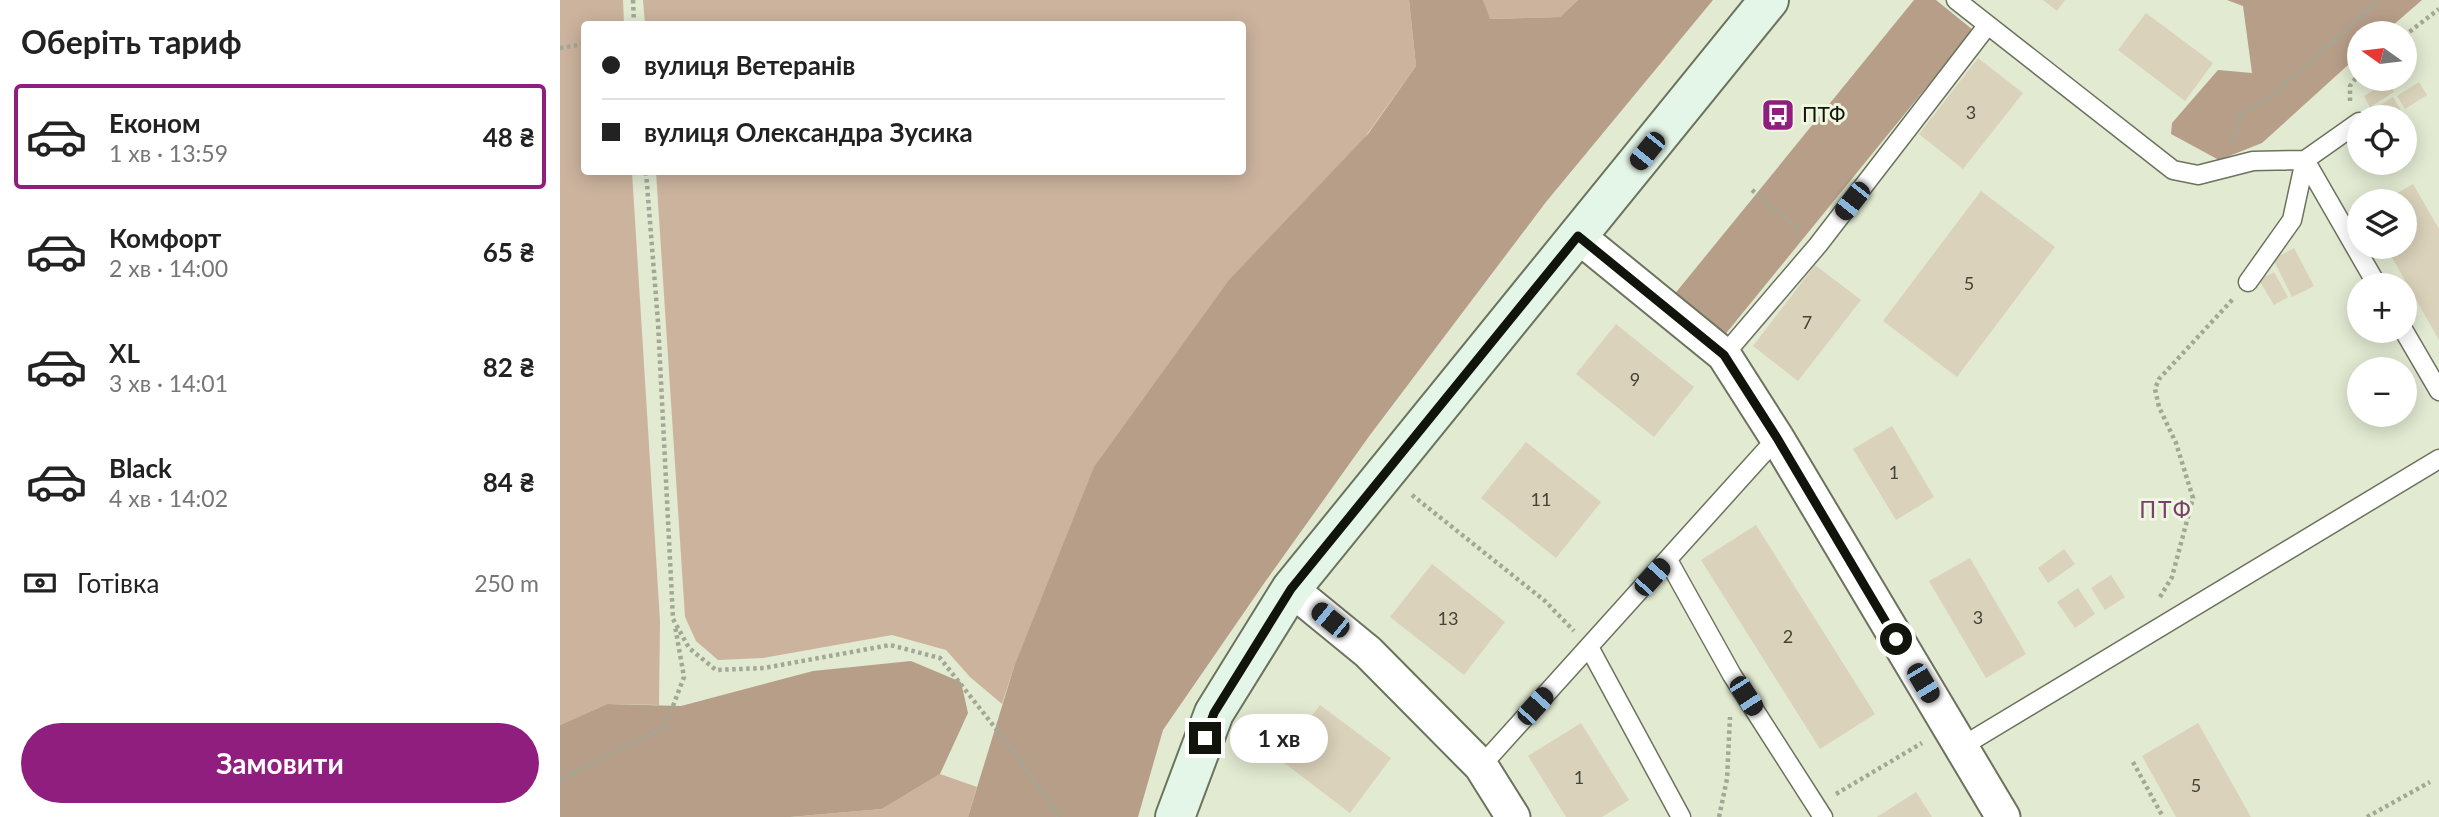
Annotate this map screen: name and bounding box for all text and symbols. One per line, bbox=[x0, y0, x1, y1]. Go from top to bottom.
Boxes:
north arrow bbox=[2347, 21, 2417, 91]
map controls bbox=[2347, 21, 2417, 427]
text: Оберіть тариф bbox=[21, 22, 242, 61]
text: вулиця Ветеранів bbox=[644, 49, 855, 81]
bus stop icon: ПТФ bbox=[1759, 96, 1797, 134]
place label: ПТФ bbox=[1802, 101, 1846, 126]
house number: 3 bbox=[1966, 101, 1976, 123]
icon: car bbox=[25, 105, 88, 168]
button: locate bbox=[2347, 105, 2417, 175]
text: Економ bbox=[109, 107, 201, 139]
text: вулиця Олександра Зусика bbox=[644, 116, 973, 148]
text: 48 ₴ bbox=[483, 121, 535, 153]
car bbox=[1626, 128, 1669, 174]
text: 1 хв · 13:59 bbox=[109, 139, 228, 167]
car bbox=[1831, 178, 1874, 224]
button: layers bbox=[2347, 189, 2417, 259]
icon: car bbox=[25, 220, 88, 283]
text: Комфорт bbox=[109, 222, 221, 254]
text: 65 ₴ bbox=[483, 236, 535, 268]
text: 2 хв · 14:00 bbox=[109, 254, 228, 282]
house number: 5 bbox=[1964, 272, 1974, 294]
button: + bbox=[2347, 273, 2417, 343]
house number: 7 bbox=[1802, 311, 1812, 333]
icon: car bbox=[25, 335, 88, 398]
text: XL bbox=[109, 337, 140, 369]
text: 82 ₴ bbox=[483, 351, 535, 383]
button: − bbox=[2347, 357, 2417, 427]
house number: 9 bbox=[1630, 368, 1640, 390]
text: 3 хв · 14:01 bbox=[109, 369, 228, 397]
icon: car bbox=[25, 450, 88, 513]
text: Black bbox=[109, 452, 172, 484]
house number: 1 bbox=[1889, 461, 1899, 483]
text: 84 ₴ bbox=[483, 466, 535, 498]
text: 4 хв · 14:02 bbox=[109, 484, 228, 512]
house number: 11 bbox=[1531, 488, 1551, 510]
district label: ПТФ bbox=[2139, 495, 2193, 523]
car bbox=[1631, 554, 1674, 600]
icon: cash bbox=[21, 564, 59, 602]
text: Готівка bbox=[77, 567, 159, 599]
text: 250 m bbox=[474, 569, 539, 597]
car bbox=[1308, 599, 1353, 641]
house number: 3 bbox=[1973, 606, 1983, 628]
house number: 13 bbox=[1438, 607, 1458, 629]
route start bbox=[1880, 623, 1912, 655]
house number: 2 bbox=[1783, 625, 1793, 647]
car bbox=[1904, 660, 1943, 706]
car bbox=[1726, 673, 1767, 719]
car bbox=[1514, 683, 1557, 729]
callout: 1 хв bbox=[1230, 714, 1328, 762]
route end bbox=[1189, 722, 1221, 754]
button: Замовити bbox=[21, 723, 539, 803]
text: 1 хв bbox=[1258, 724, 1300, 752]
house number: 1 bbox=[1574, 766, 1584, 788]
house number: 5 bbox=[2191, 774, 2201, 796]

